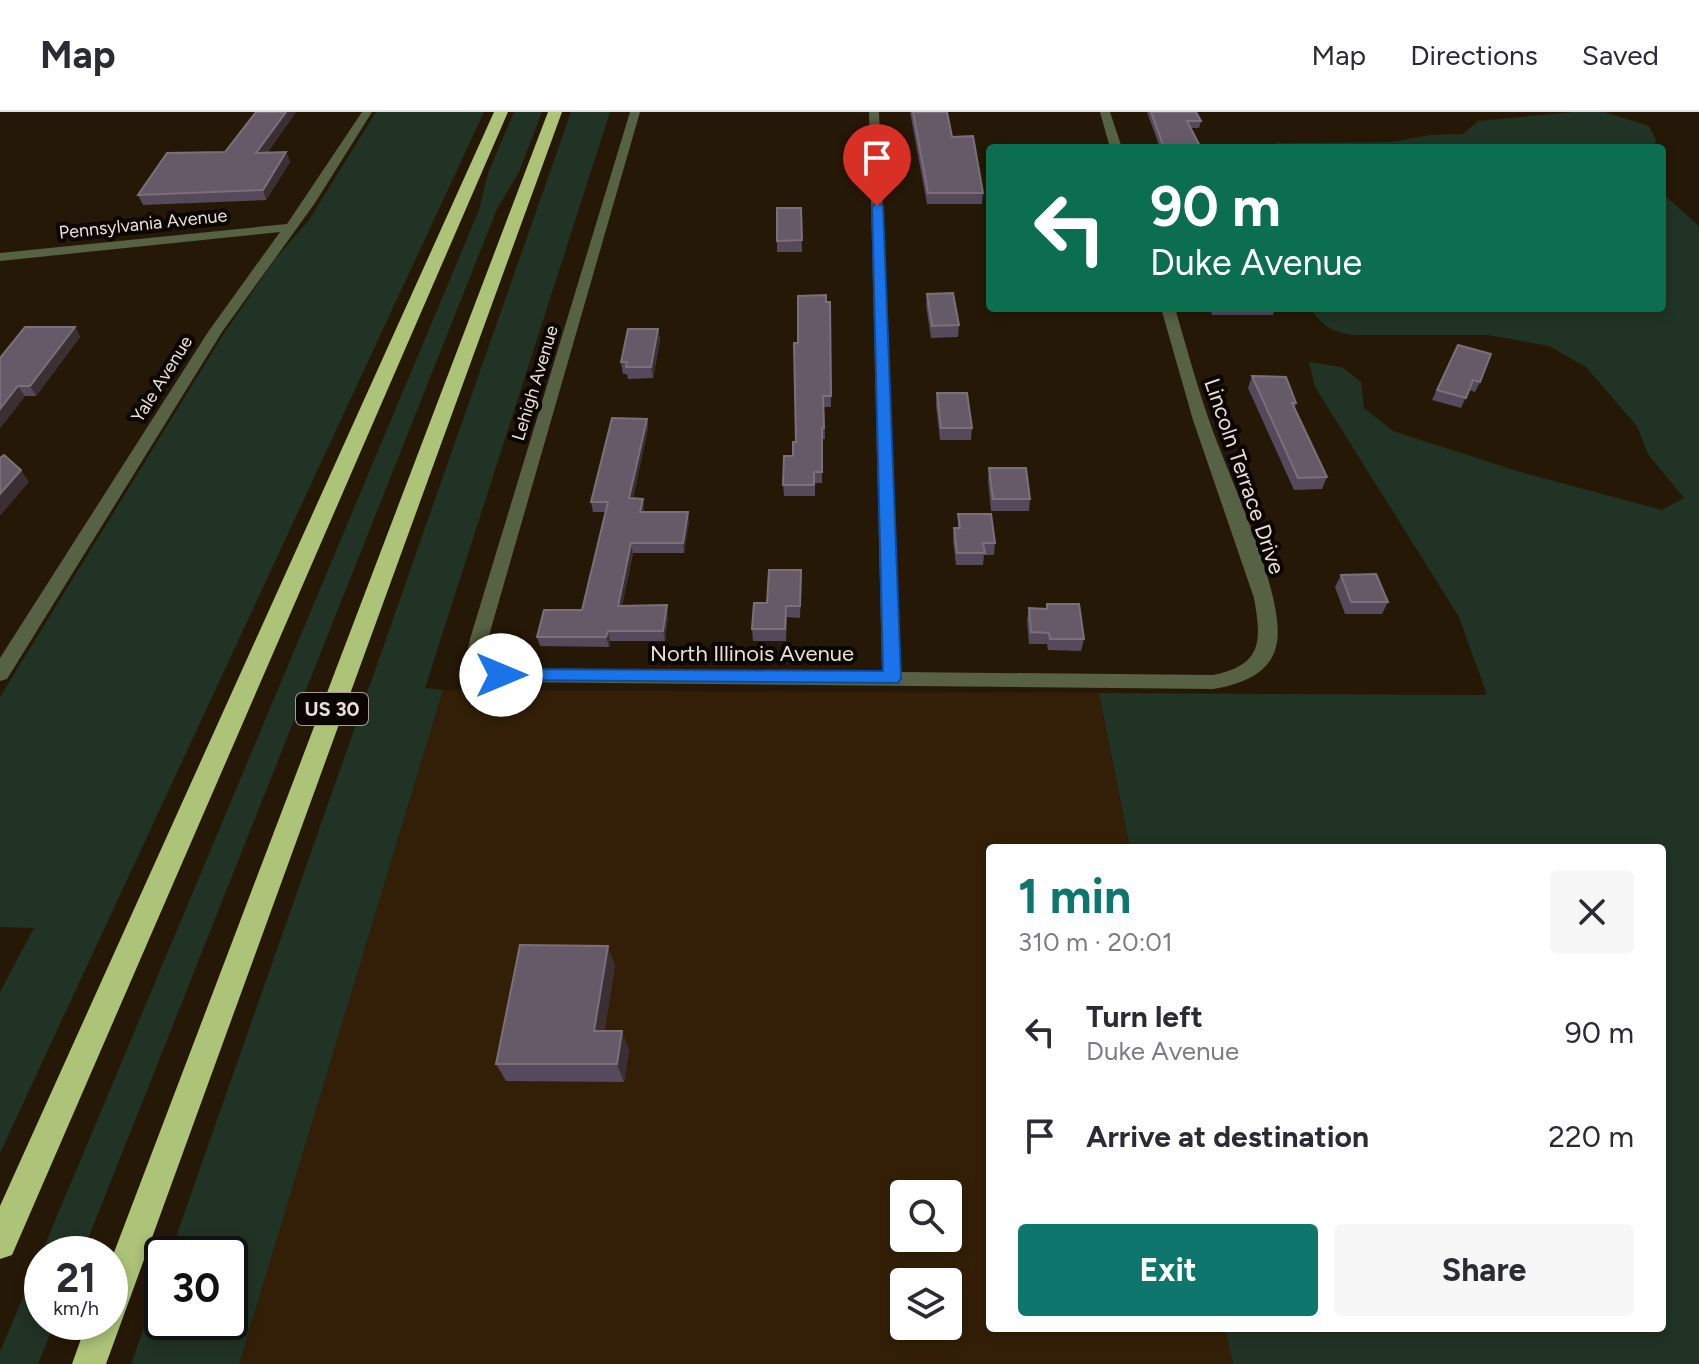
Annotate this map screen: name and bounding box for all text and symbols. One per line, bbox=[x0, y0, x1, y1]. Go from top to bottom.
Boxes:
text: Map bbox=[40, 32, 116, 78]
text: Map bbox=[1312, 38, 1366, 72]
text: Directions bbox=[1410, 38, 1538, 72]
text: Saved bbox=[1582, 38, 1659, 72]
pin bbox=[843, 124, 911, 206]
icon: arrive bbox=[855, 136, 899, 180]
text: 90 m bbox=[1150, 173, 1281, 240]
icon: left bbox=[1018, 176, 1122, 280]
street label: Pennsylvania Avenue bbox=[58, 204, 228, 244]
text: Duke Avenue bbox=[1150, 241, 1362, 284]
street label: Lehigh Avenue bbox=[507, 323, 563, 443]
street label: Yale Avenue bbox=[127, 331, 197, 426]
street label: Lincoln Terrace Drive bbox=[1198, 375, 1291, 578]
position arrow bbox=[459, 633, 543, 717]
street label: North Illinois Avenue bbox=[650, 640, 854, 667]
road number: US 30 bbox=[296, 693, 368, 725]
text: 1 min bbox=[1018, 867, 1131, 925]
button: close bbox=[1550, 870, 1634, 954]
text: 310 m · 20:01 bbox=[1018, 926, 1173, 958]
text: Turn left bbox=[1086, 998, 1203, 1035]
icon: left bbox=[1018, 1010, 1062, 1054]
text: 90 m bbox=[1565, 1014, 1634, 1051]
text: Duke Avenue bbox=[1086, 1035, 1239, 1067]
icon: arrive bbox=[1018, 1114, 1062, 1158]
text: Arrive at destination bbox=[1086, 1118, 1369, 1155]
text: 220 m bbox=[1548, 1118, 1634, 1155]
map controls bbox=[890, 1180, 962, 1340]
button: search bbox=[890, 1180, 962, 1252]
button: Exit bbox=[1018, 1224, 1318, 1316]
button: Share bbox=[1334, 1224, 1634, 1316]
speed limit sign: 30 bbox=[144, 1236, 248, 1340]
text: 21 bbox=[56, 1254, 96, 1302]
button: layers bbox=[890, 1268, 962, 1340]
text: km/h bbox=[53, 1296, 99, 1320]

